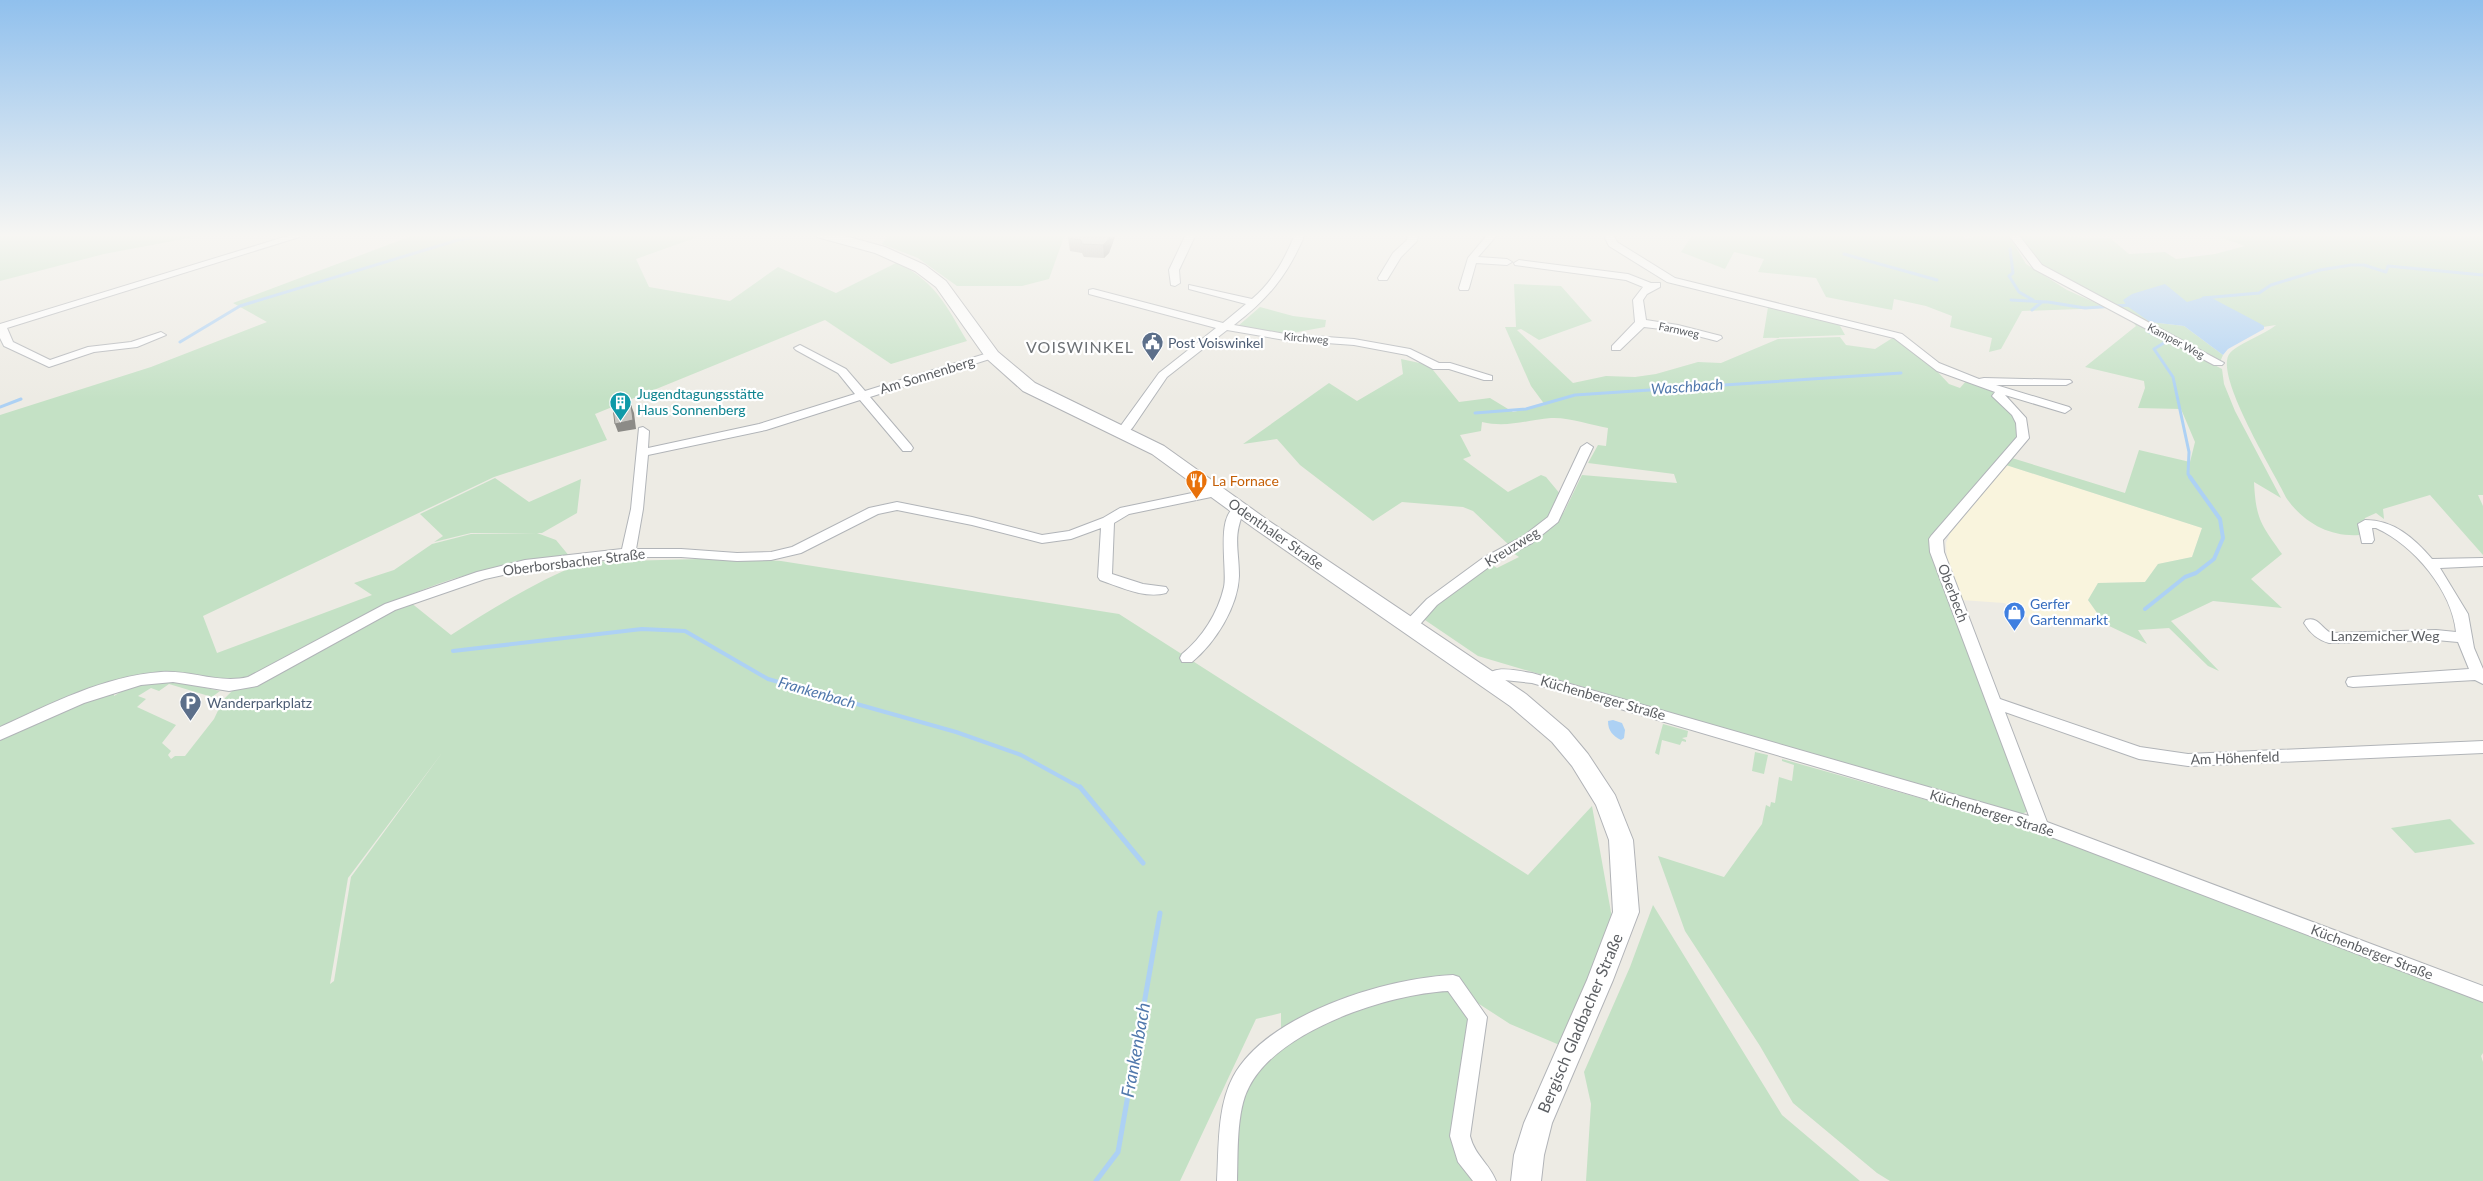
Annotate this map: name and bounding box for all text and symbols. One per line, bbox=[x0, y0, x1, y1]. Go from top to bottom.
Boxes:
street label: Farnweg bbox=[1658, 319, 1701, 340]
street label: Kamper Weg bbox=[2146, 320, 2207, 361]
street label: Kirchweg bbox=[1283, 329, 1329, 346]
public building icon: Post Voiswinkel bbox=[1140, 331, 1164, 362]
place label: Post Voiswinkel bbox=[1168, 334, 1264, 351]
district label: VOISWINKEL bbox=[1026, 337, 1134, 356]
street label: Am Sonnenberg bbox=[877, 352, 976, 397]
water label: Waschbach bbox=[1650, 374, 1724, 398]
place label: Jugendtagungsstätte Haus Sonnenberg bbox=[637, 385, 764, 418]
building icon: Jugendtagungsstätte Haus Sonnenberg bbox=[609, 390, 633, 421]
restaurant icon: La Fornace bbox=[1184, 469, 1208, 500]
place label: La Fornace bbox=[1212, 472, 1279, 489]
street label: Odenthaler Straße bbox=[1225, 494, 1327, 573]
street label: Kreuzweg bbox=[1481, 523, 1542, 570]
street label: Oberborsbacher Straße bbox=[502, 544, 646, 579]
street label: Oberbech bbox=[1935, 561, 1972, 624]
place label: Gerfer Gartenmarkt bbox=[2030, 595, 2108, 628]
shop icon: Gerfer Gartenmarkt bbox=[2002, 600, 2026, 631]
street label: Lanzemicher Weg bbox=[2331, 627, 2439, 644]
water label: Frankenbach bbox=[776, 672, 858, 712]
street label: Küchenberger Straße bbox=[1539, 672, 1668, 724]
parking icon: Wanderparkplatz bbox=[179, 691, 203, 722]
place label: Wanderparkplatz bbox=[207, 694, 312, 711]
street label: Am Höhenfeld bbox=[2190, 747, 2280, 768]
street label: Küchenberger Straße bbox=[1928, 785, 2056, 840]
street label: Küchenberger Straße bbox=[2309, 920, 2436, 983]
street label: Bergisch Gladbacher Straße bbox=[1533, 930, 1626, 1115]
water label: Frankenbach bbox=[1116, 1001, 1154, 1099]

